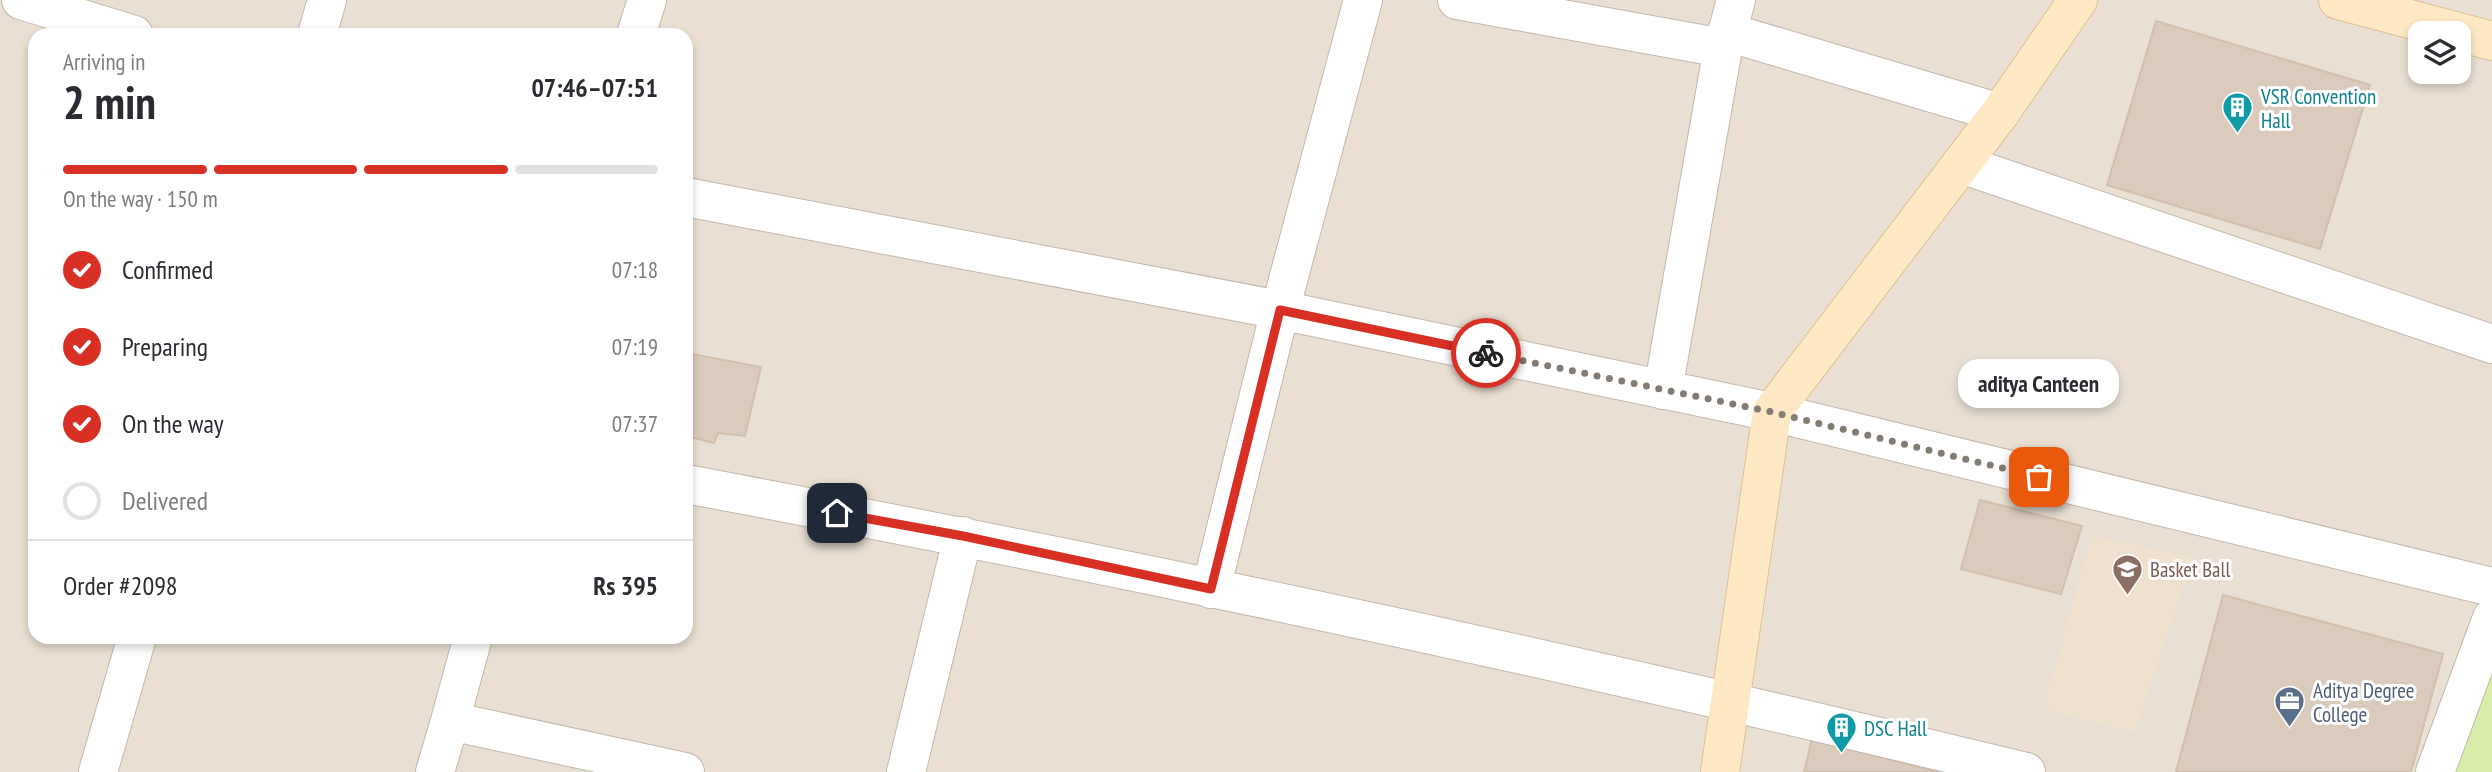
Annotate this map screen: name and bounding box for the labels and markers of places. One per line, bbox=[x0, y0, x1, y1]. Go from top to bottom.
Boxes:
place label: VSR Convention Hall bbox=[2260, 83, 2376, 134]
building icon: VSR Convention Hall bbox=[2221, 91, 2255, 135]
callout: aditya Canteen bbox=[1958, 358, 2120, 407]
pin bbox=[2009, 447, 2069, 507]
pin bbox=[807, 483, 867, 543]
school or university icon: Basket Ball bbox=[2110, 552, 2144, 596]
place label: Basket Ball bbox=[2150, 556, 2230, 583]
place label: Aditya Degree College bbox=[2313, 677, 2415, 728]
office icon: Aditya Degree College bbox=[2273, 685, 2307, 729]
building icon: DSC Hall bbox=[1824, 711, 1858, 755]
place label: DSC Hall bbox=[1864, 715, 1927, 742]

